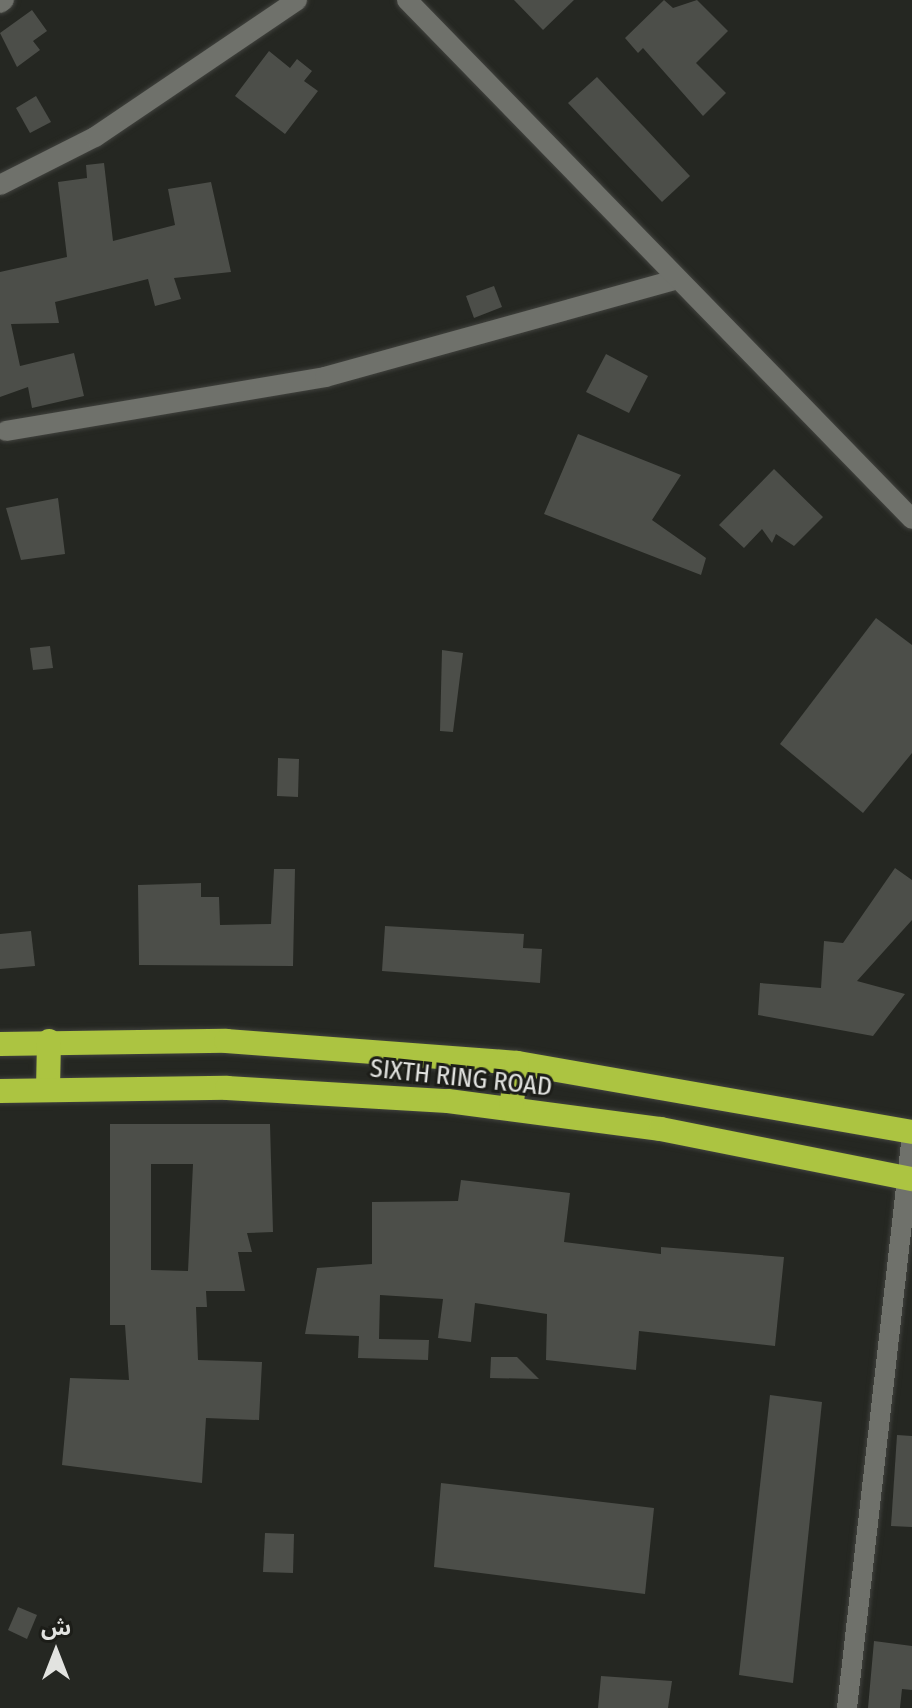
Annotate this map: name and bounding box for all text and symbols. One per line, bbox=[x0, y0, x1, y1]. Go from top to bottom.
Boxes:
street label: SIXTH RING ROAD bbox=[368, 1053, 554, 1103]
north arrow bbox=[16, 1612, 96, 1692]
text: ش bbox=[41, 1614, 71, 1641]

